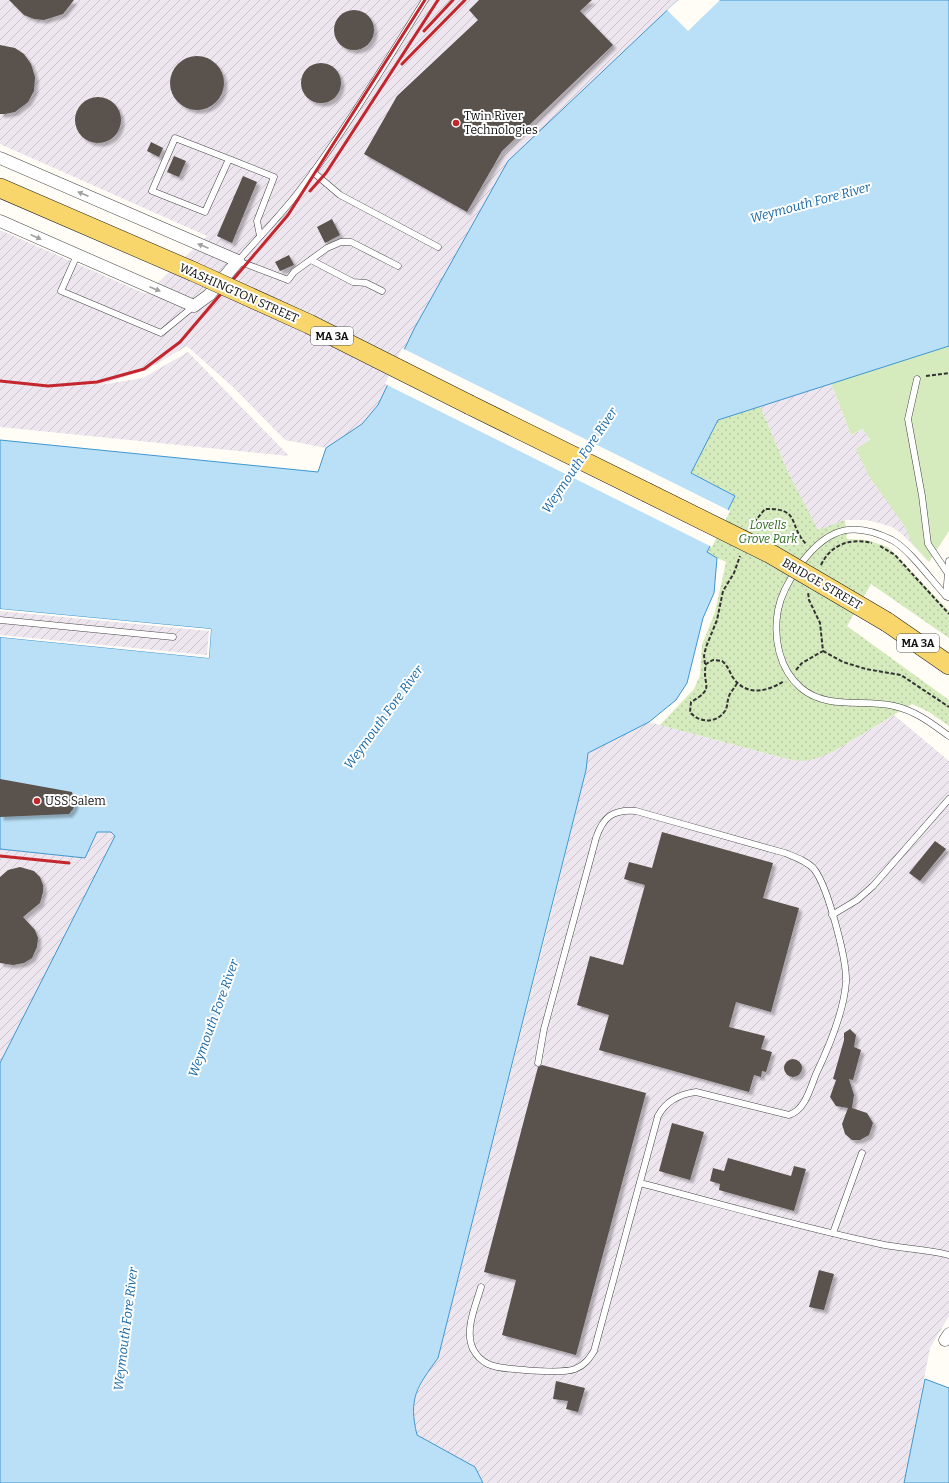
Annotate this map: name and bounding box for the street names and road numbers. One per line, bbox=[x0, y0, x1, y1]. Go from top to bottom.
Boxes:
street label: WASHINGTON STREET bbox=[177, 260, 301, 326]
road number: MA 3A bbox=[311, 327, 353, 345]
street label: BRIDGE STREET bbox=[780, 556, 864, 612]
road number: MA 3A bbox=[897, 634, 939, 652]

